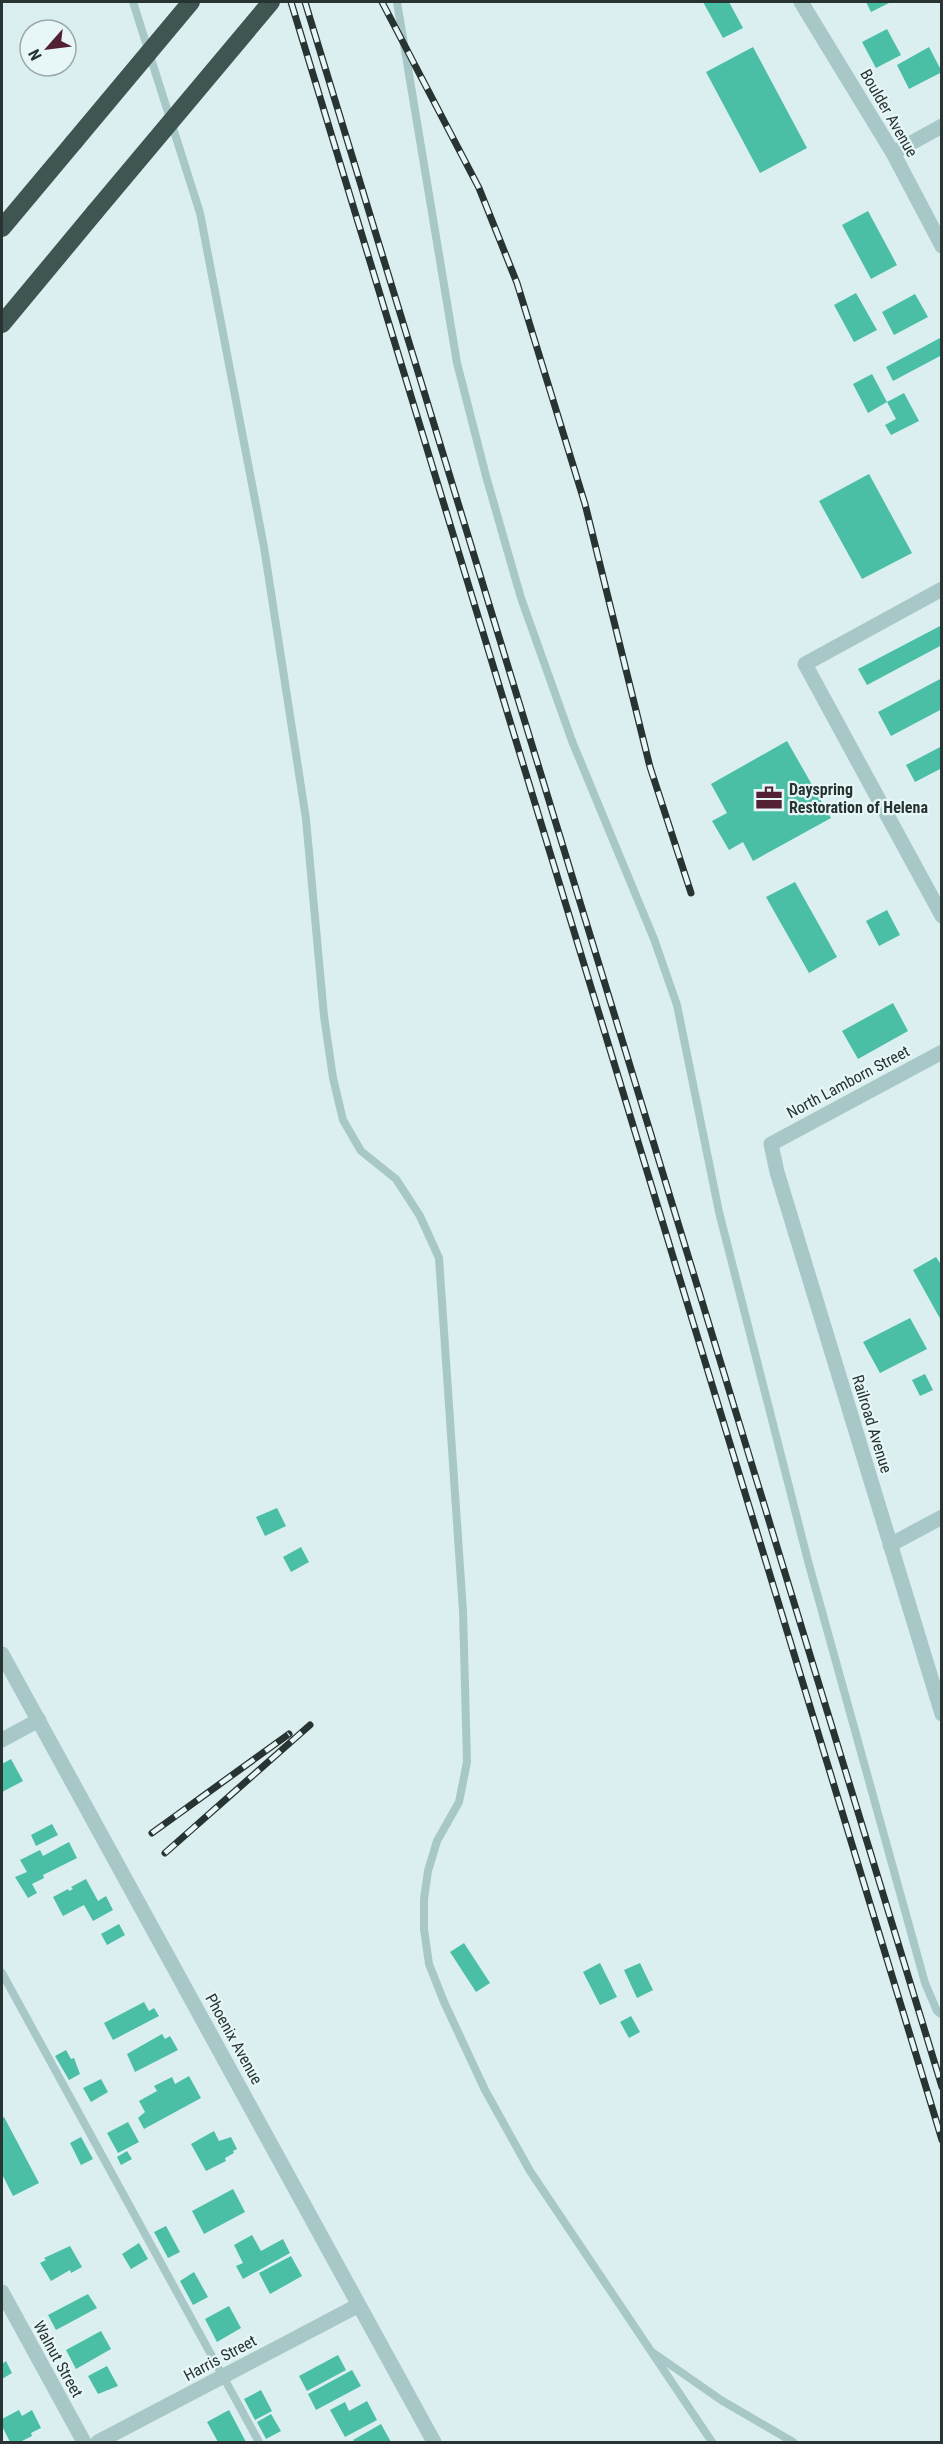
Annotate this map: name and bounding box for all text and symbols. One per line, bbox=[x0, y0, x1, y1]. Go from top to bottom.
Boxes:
north arrow bbox=[18, 18, 78, 78]
text: N bbox=[25, 46, 46, 64]
street label: Boulder Avenue bbox=[856, 66, 922, 160]
place label: Dayspring Restoration of Helena bbox=[789, 780, 928, 817]
office icon: Dayspring Restoration of Helena bbox=[754, 783, 784, 813]
street label: North Lamborn Street bbox=[783, 1041, 913, 1122]
street label: Railroad Avenue bbox=[848, 1373, 896, 1475]
street label: Phoenix Avenue bbox=[201, 1991, 267, 2087]
street label: Walnut Street bbox=[29, 2317, 87, 2401]
street label: Harris Street bbox=[180, 2331, 260, 2385]

